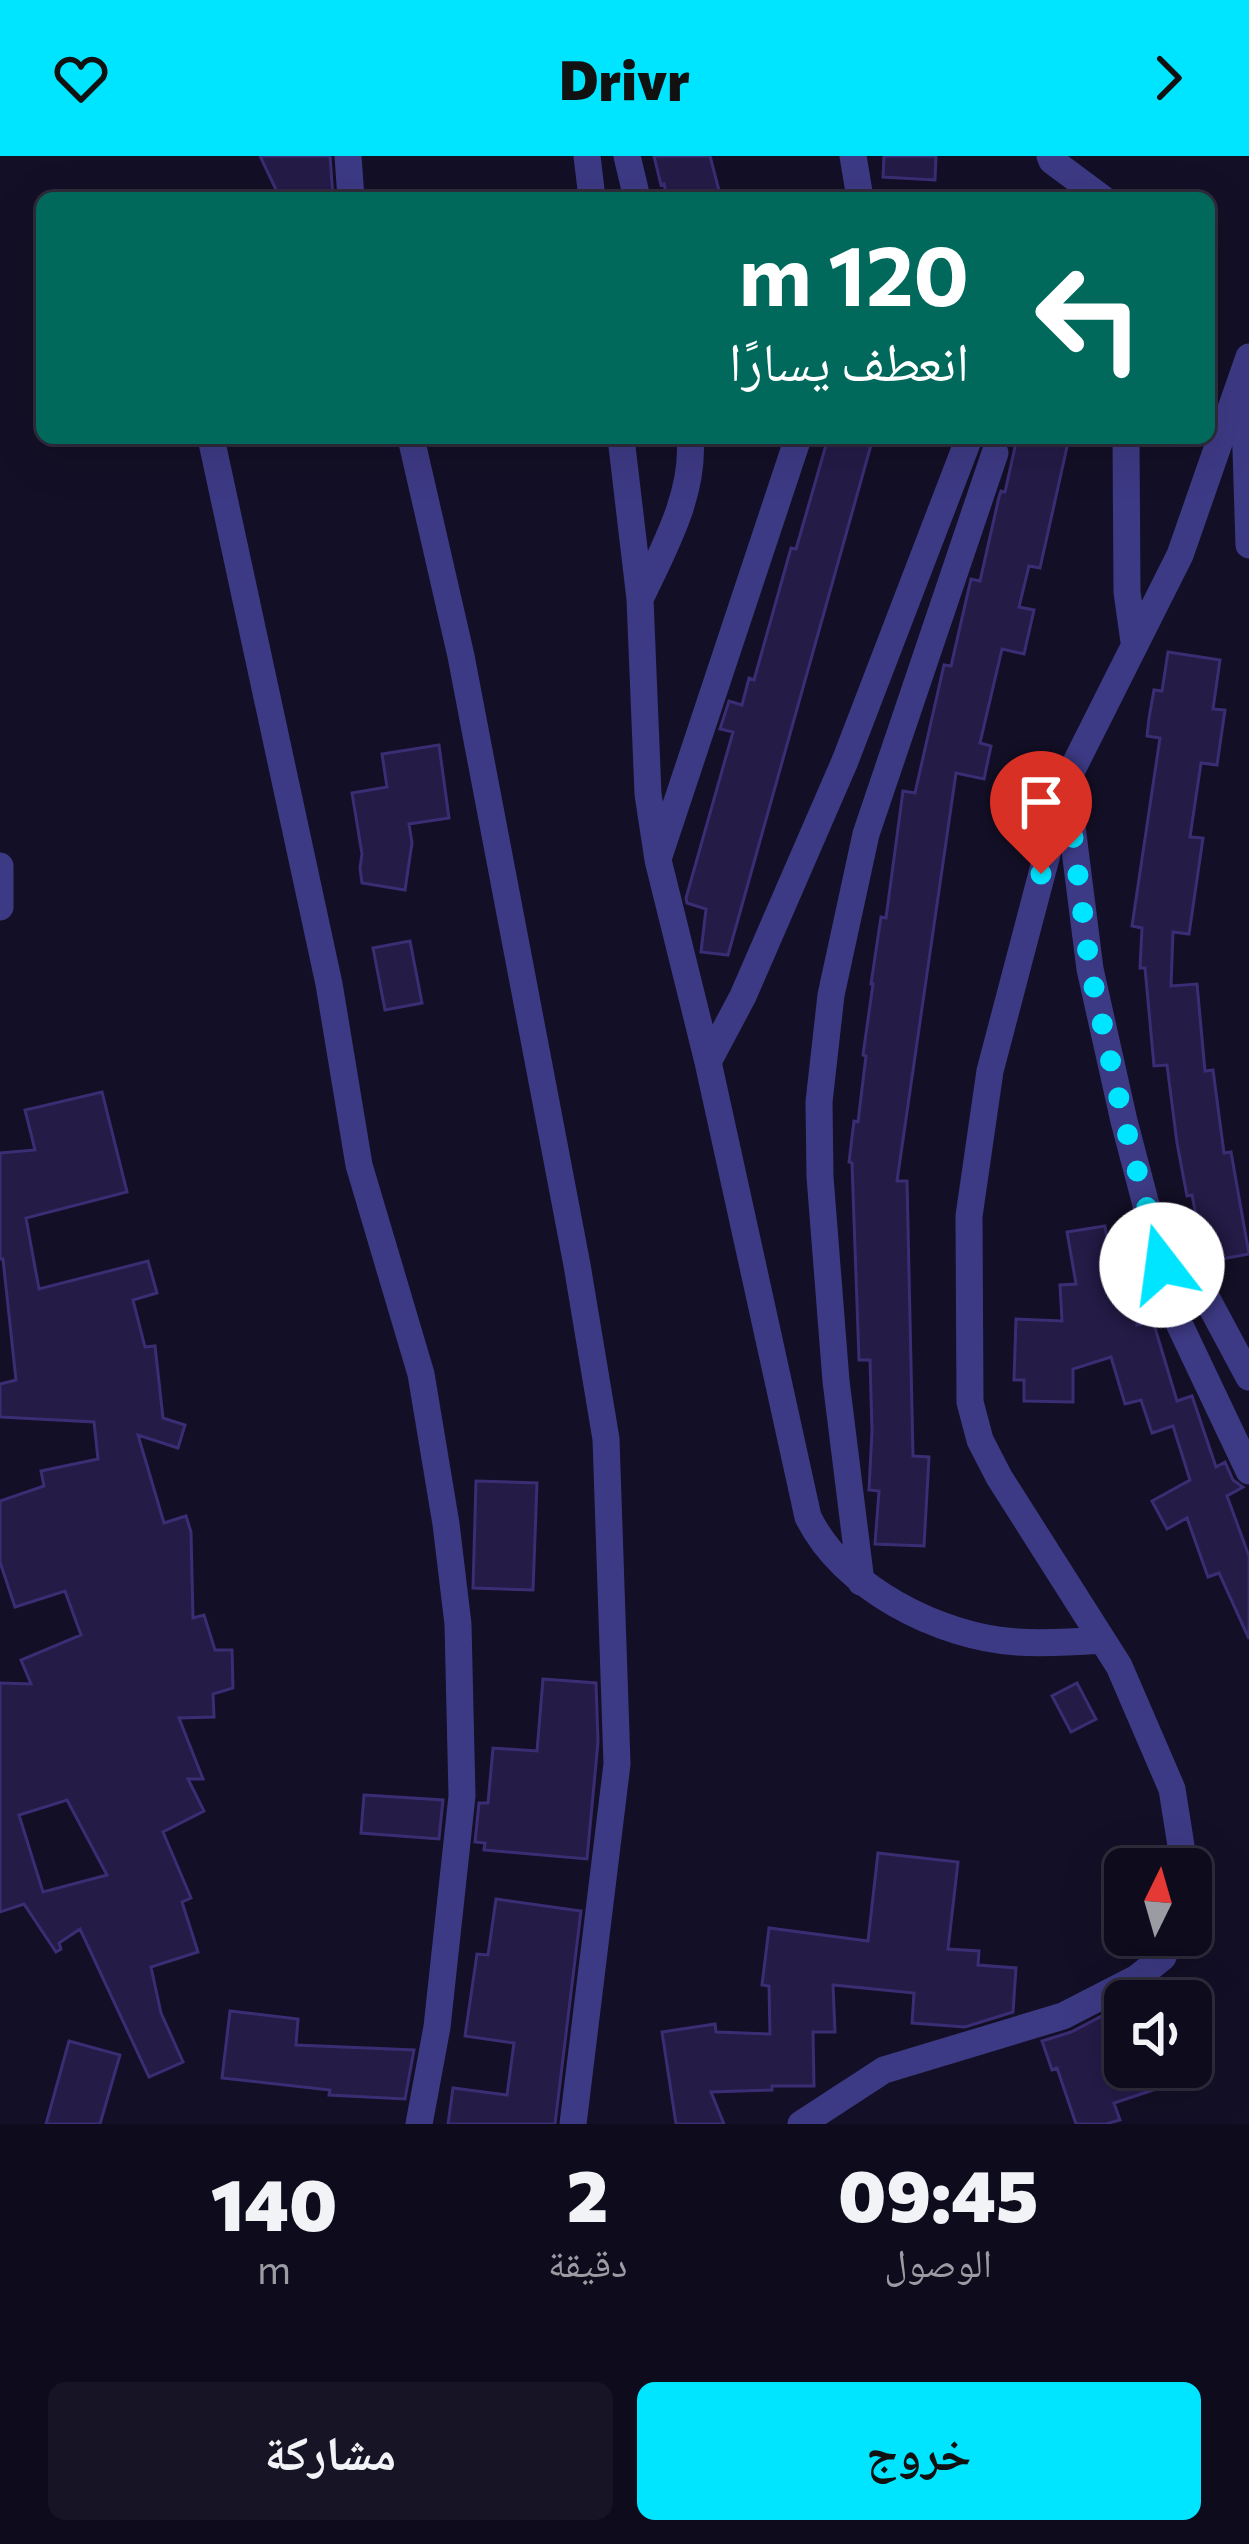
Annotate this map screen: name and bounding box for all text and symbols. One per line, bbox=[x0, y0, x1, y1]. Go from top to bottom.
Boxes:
icon: heart bbox=[48, 45, 114, 111]
text: Drivr bbox=[559, 45, 690, 111]
icon: forward bbox=[1135, 45, 1201, 111]
text: 120 m bbox=[739, 221, 969, 323]
icon: left bbox=[1011, 240, 1167, 396]
text: انعطف يسارًا bbox=[729, 326, 969, 392]
pin bbox=[990, 751, 1092, 874]
icon: arrive bbox=[1008, 769, 1074, 835]
position arrow bbox=[1099, 1202, 1225, 1328]
north arrow bbox=[1104, 1848, 1212, 1956]
map controls bbox=[1104, 1848, 1212, 2088]
button: sound bbox=[1104, 1980, 1212, 2088]
text: 2 bbox=[567, 2149, 608, 2237]
text: 09:45 bbox=[838, 2149, 1038, 2237]
text: 140 bbox=[211, 2158, 337, 2246]
text: دقيقة bbox=[548, 2237, 627, 2285]
text: الوصول bbox=[884, 2237, 992, 2285]
text: m bbox=[257, 2244, 291, 2292]
button: مشاركة bbox=[48, 2382, 613, 2520]
button: خروج bbox=[637, 2382, 1201, 2520]

